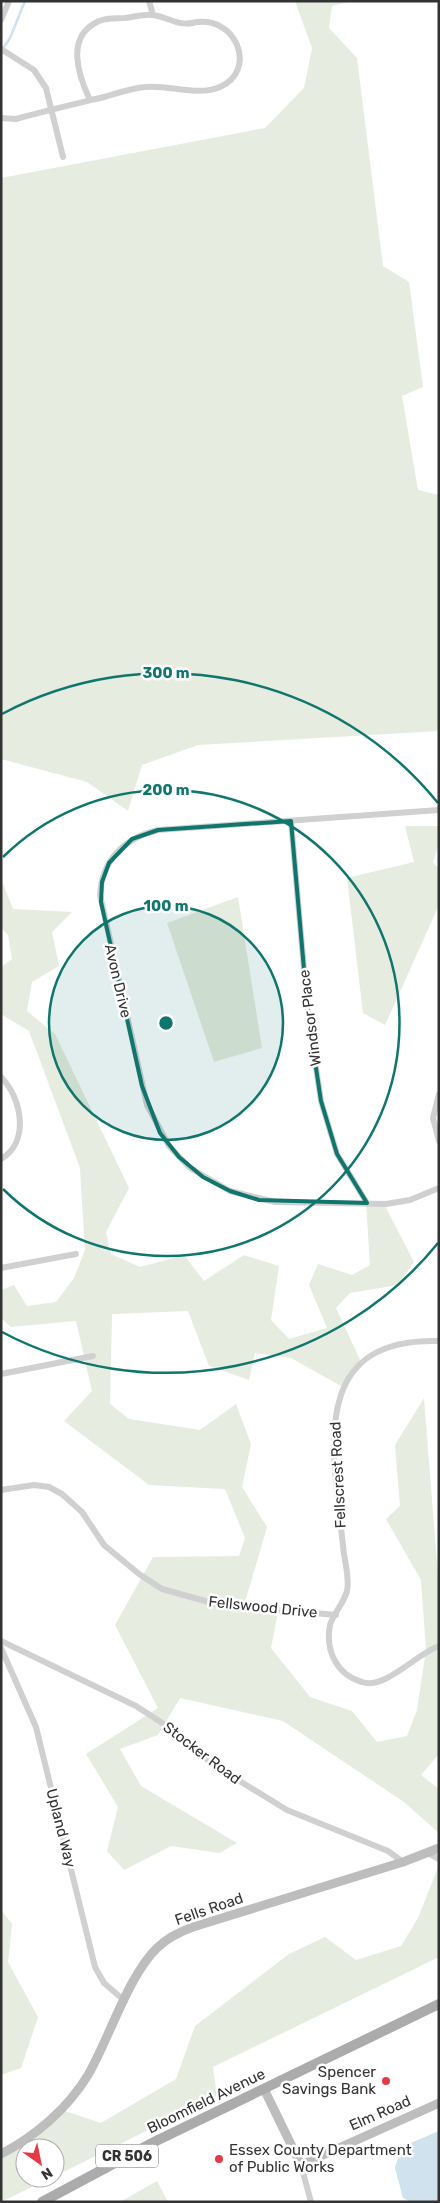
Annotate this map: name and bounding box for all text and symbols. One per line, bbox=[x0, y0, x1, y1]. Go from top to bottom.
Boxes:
text: 300 m bbox=[142, 664, 190, 682]
text: 200 m bbox=[142, 781, 190, 799]
text: 100 m bbox=[144, 897, 188, 915]
street label: Avon Drive bbox=[101, 942, 135, 1020]
street label: Windsor Place bbox=[295, 969, 325, 1067]
centre of rings bbox=[157, 1014, 175, 1032]
street label: Fellscrest Road bbox=[326, 1421, 350, 1529]
street label: Fellswood Drive bbox=[208, 1592, 318, 1622]
street label: Stocker Road bbox=[160, 1718, 244, 1788]
street label: Upland Way bbox=[42, 1787, 80, 1869]
street label: Fells Road bbox=[172, 1889, 246, 1929]
place label: Spencer Savings Bank bbox=[282, 2063, 376, 2098]
street label: Bloomfield Avenue bbox=[144, 2065, 268, 2137]
marker: Spencer Savings Bank bbox=[380, 2075, 392, 2087]
street label: Elm Road bbox=[347, 2091, 413, 2135]
north arrow bbox=[15, 2138, 65, 2188]
place label: Essex County Department of Public Works bbox=[229, 2141, 412, 2176]
road number: CR 506 bbox=[96, 2144, 158, 2168]
marker: Essex County Department of Public Works bbox=[213, 2153, 225, 2165]
text: N bbox=[38, 2164, 56, 2183]

